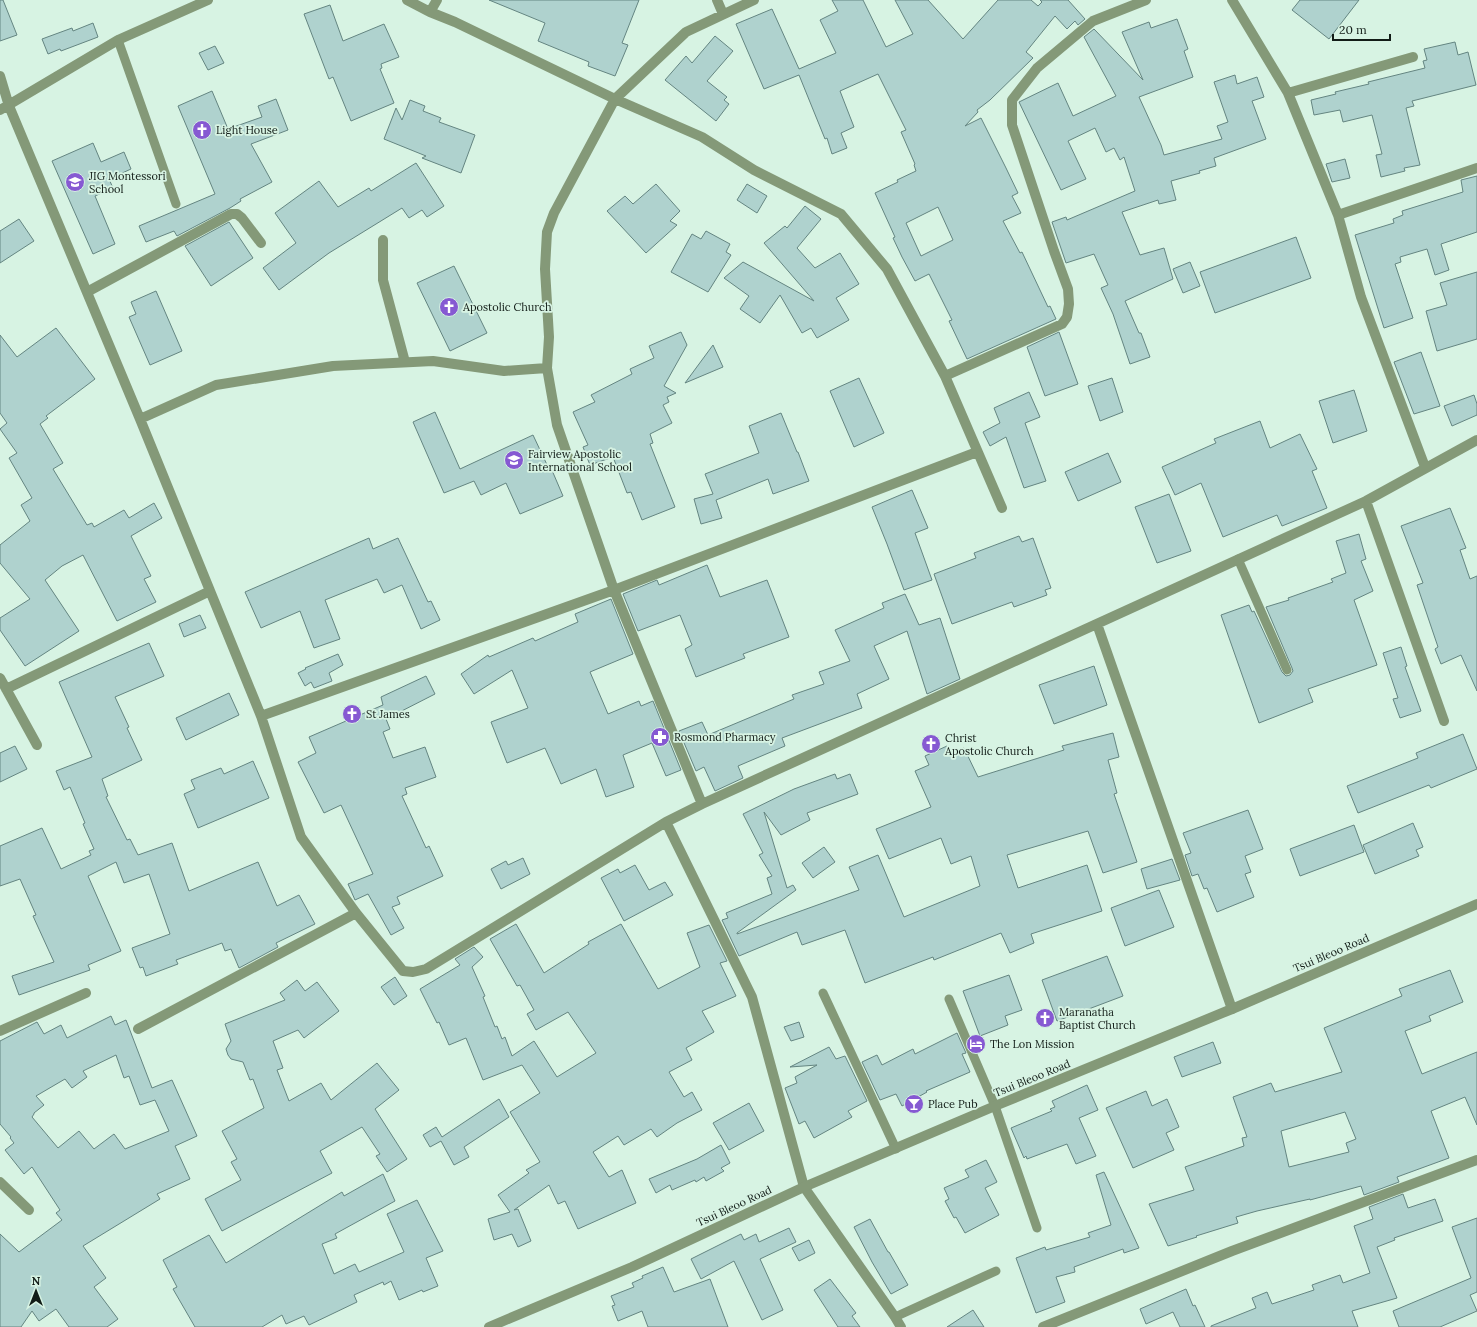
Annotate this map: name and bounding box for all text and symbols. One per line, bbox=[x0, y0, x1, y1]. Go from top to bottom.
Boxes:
scale bar bbox=[1333, 16, 1390, 42]
text: 20 m bbox=[1339, 22, 1367, 37]
church icon: Light House bbox=[191, 119, 213, 141]
place label: Light House bbox=[216, 123, 278, 137]
place label: JIG Montessori School bbox=[88, 169, 166, 196]
school or university icon: JIG Montessori School bbox=[64, 171, 86, 193]
church icon: Apostolic Church bbox=[438, 296, 460, 318]
place label: Apostolic Church bbox=[462, 300, 552, 314]
place label: Fairview Apostolic International School bbox=[528, 447, 632, 474]
school or university icon: Fairview Apostolic International School bbox=[503, 449, 525, 471]
church icon: St James bbox=[341, 703, 363, 725]
place label: St James bbox=[366, 707, 410, 721]
pharmacy icon: Rosmond Pharmacy bbox=[649, 726, 671, 748]
place label: Rosmond Pharmacy bbox=[674, 730, 776, 744]
place label: Christ Apostolic Church bbox=[944, 731, 1034, 758]
church icon: Christ Apostolic Church bbox=[920, 733, 942, 755]
street label: Tsui Bleoo Road bbox=[1291, 931, 1372, 975]
place label: Maranatha Baptist Church bbox=[1059, 1005, 1136, 1032]
church icon: Maranatha Baptist Church bbox=[1034, 1007, 1056, 1029]
hotel icon: The Lon Mission bbox=[965, 1033, 987, 1055]
place label: The Lon Mission bbox=[990, 1037, 1075, 1051]
street label: Tsui Bleoo Road bbox=[992, 1056, 1073, 1100]
bar icon: Place Pub bbox=[903, 1093, 925, 1115]
place label: Place Pub bbox=[928, 1097, 978, 1111]
street label: Tsui Bleoo Road bbox=[694, 1182, 774, 1230]
north arrow bbox=[16, 1271, 56, 1311]
text: N bbox=[32, 1274, 41, 1288]

